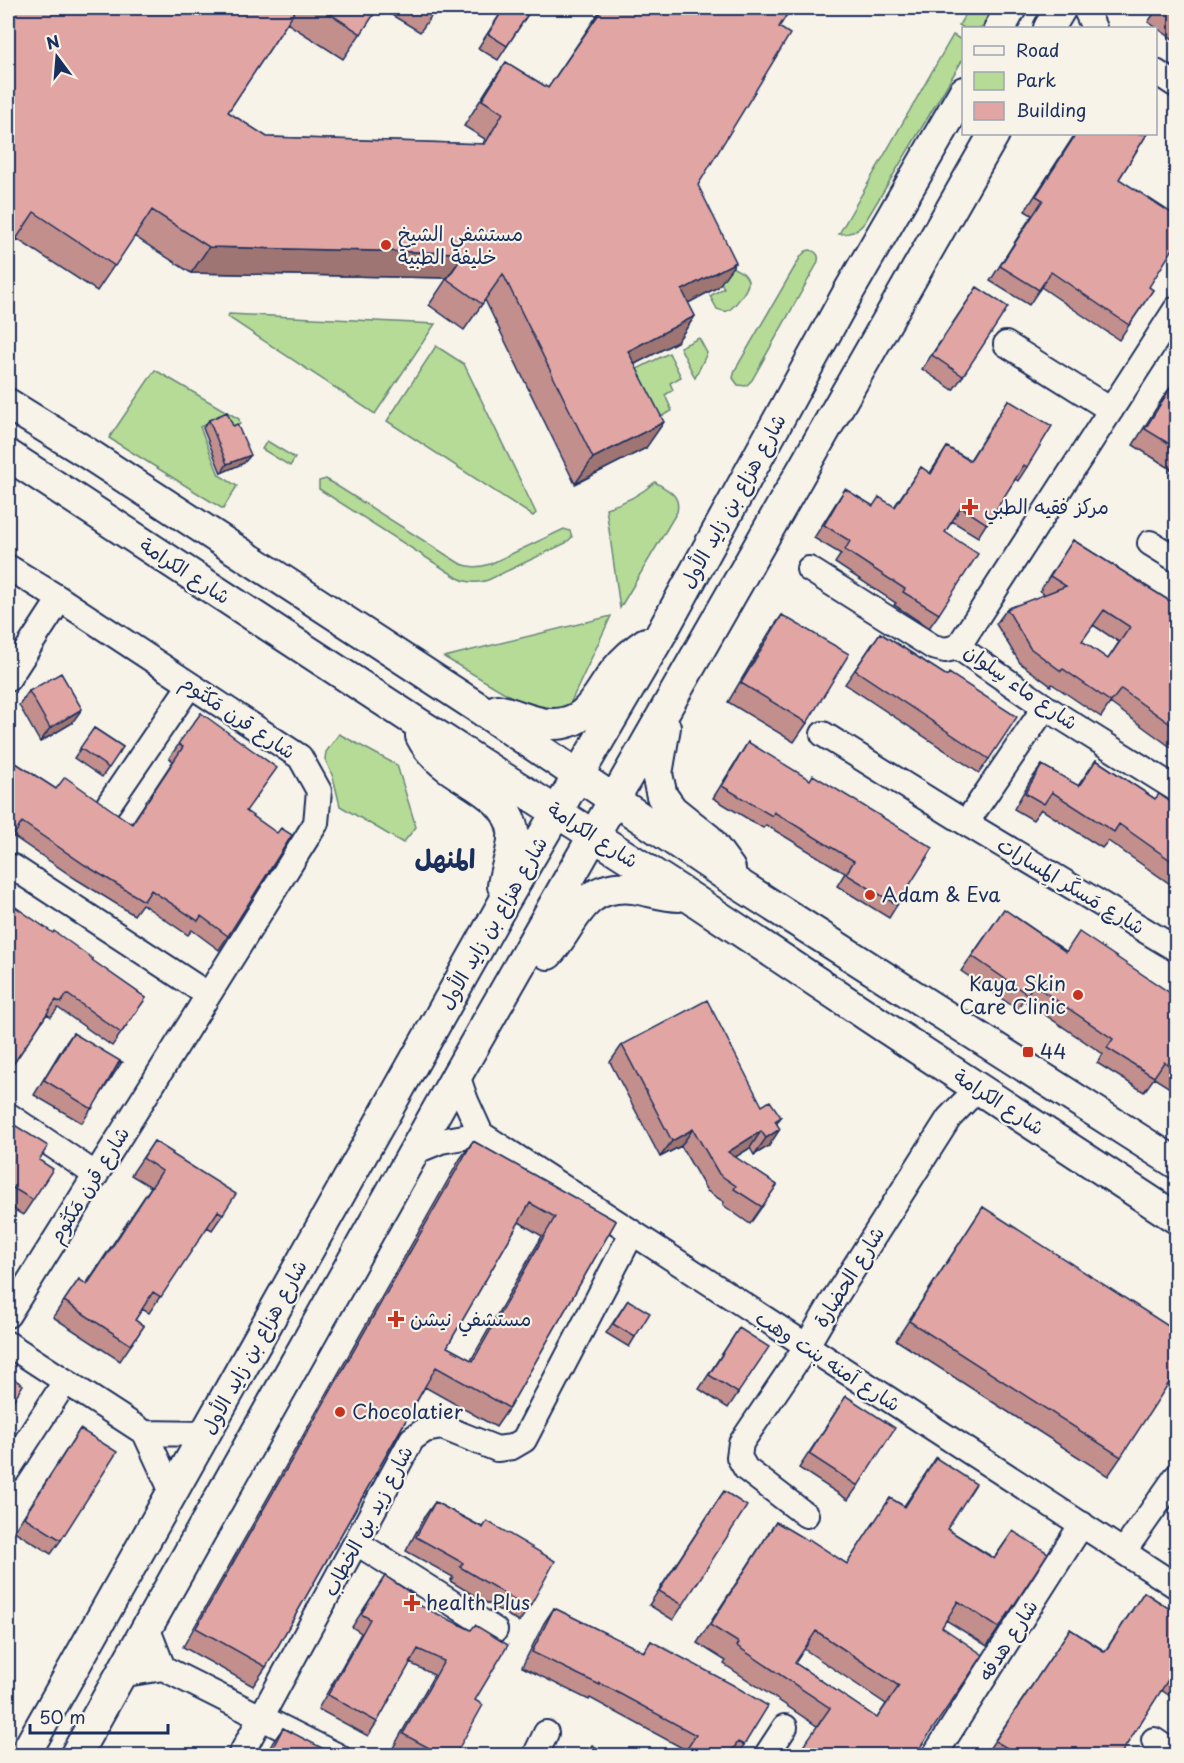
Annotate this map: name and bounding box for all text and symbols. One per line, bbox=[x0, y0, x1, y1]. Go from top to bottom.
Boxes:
north arrow bbox=[27, 27, 87, 87]
legend bbox=[962, 27, 1157, 135]
text: N bbox=[43, 28, 62, 55]
text: Road bbox=[1016, 36, 1060, 63]
text: Park bbox=[1016, 66, 1056, 93]
text: Building bbox=[1016, 96, 1086, 123]
place label: مستشفي الشيخ خليفة الطبية bbox=[398, 218, 523, 271]
marker: مستشفي الشيخ خليفة الطبية bbox=[379, 238, 393, 252]
street label: شارع هزاع بن زايد الأول bbox=[672, 408, 793, 593]
place label: مركز فقيه الطبي bbox=[984, 491, 1109, 525]
marker: مركز فقيه الطبي bbox=[961, 498, 979, 516]
street label: شارع الكرامة bbox=[134, 530, 237, 611]
street label: شارع ماء سِلوان bbox=[958, 636, 1085, 737]
street label: شارع قرن مَكتُوم bbox=[174, 667, 302, 767]
street label: شارع الكرامة bbox=[542, 794, 645, 875]
street label: شارع مَسكَر المِسارات bbox=[991, 829, 1151, 942]
street label: شارع هزاع بن زايد الأول bbox=[430, 830, 554, 1015]
district label: المنهل bbox=[415, 838, 475, 877]
place label: Adam & Eva bbox=[882, 879, 1001, 909]
marker: Adam & Eva bbox=[863, 888, 877, 902]
place label: Kaya Skin Care Clinic bbox=[959, 968, 1066, 1021]
marker: Kaya Skin Care Clinic bbox=[1071, 988, 1085, 1002]
place label: 44 bbox=[1040, 1036, 1066, 1066]
marker: 44 bbox=[1021, 1045, 1035, 1059]
street label: شارع الكرامة bbox=[948, 1061, 1051, 1142]
street label: شارع قرن مَكتُوم bbox=[40, 1120, 138, 1250]
street label: شارع الحضارة bbox=[805, 1220, 891, 1333]
street label: شارع هزاع بن زايد الأول bbox=[193, 1254, 314, 1439]
street label: شارع آمنه بنت وهب bbox=[750, 1302, 907, 1418]
place label: مستشفي نيشن bbox=[410, 1303, 531, 1337]
marker: مستشفي نيشن bbox=[387, 1310, 405, 1328]
place label: Chocolatier bbox=[352, 1396, 464, 1426]
marker: Chocolatier bbox=[333, 1405, 347, 1419]
street label: شارع زيد بن الخطاب bbox=[315, 1440, 420, 1601]
place label: health Plus bbox=[426, 1587, 530, 1617]
street label: شارع هدفه bbox=[970, 1593, 1045, 1686]
marker: health Plus bbox=[403, 1594, 421, 1612]
scale bar bbox=[30, 1697, 168, 1735]
text: 50 m bbox=[39, 1703, 86, 1730]

